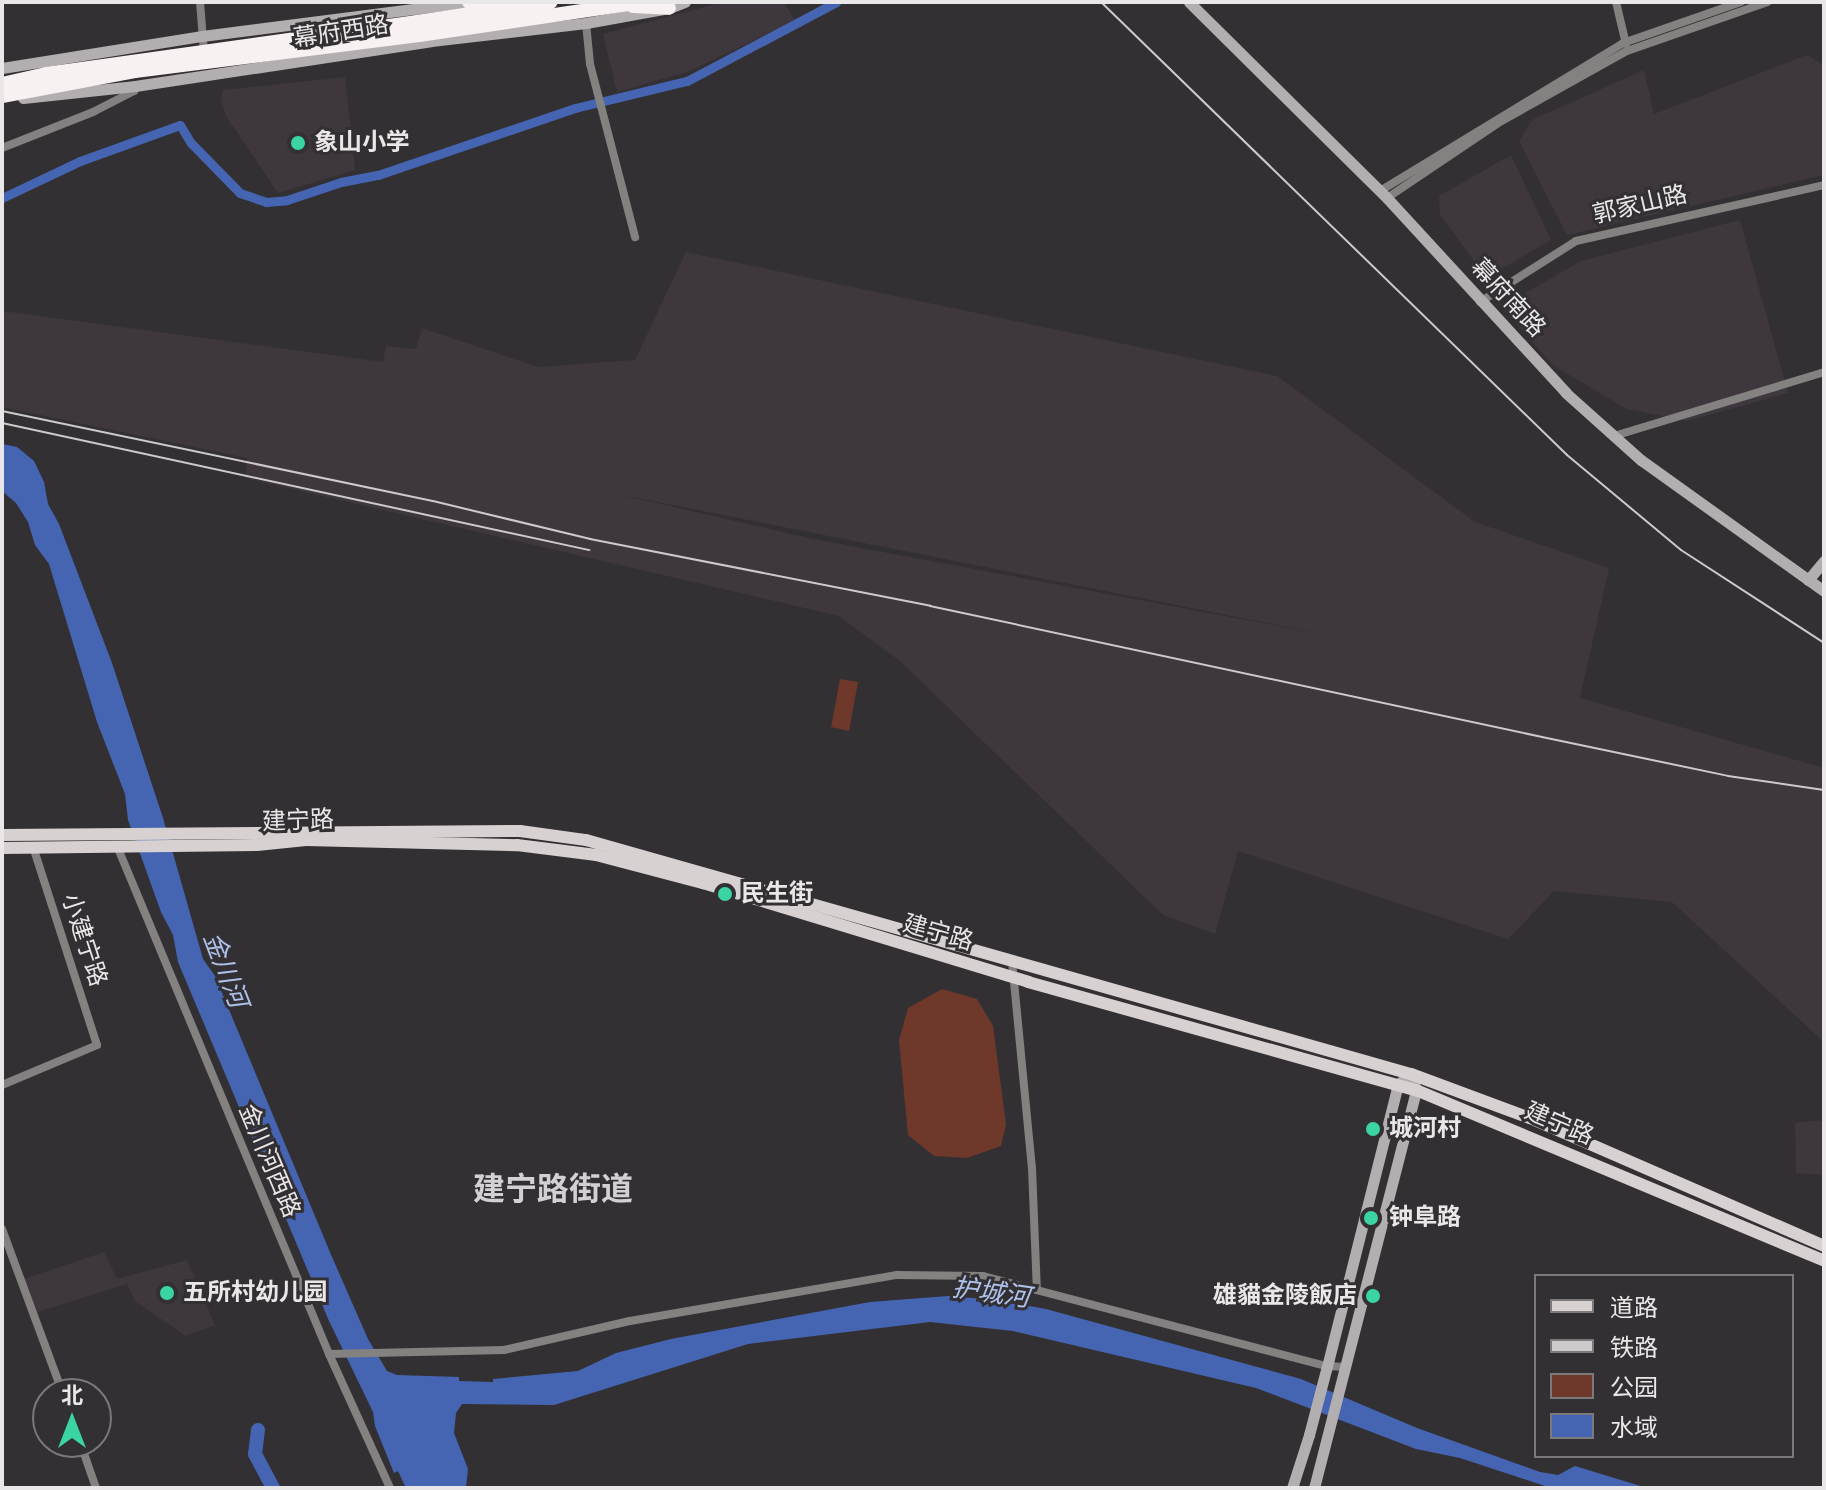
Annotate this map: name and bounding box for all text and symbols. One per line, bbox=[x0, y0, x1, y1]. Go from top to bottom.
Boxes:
street label: 幕府西路 bbox=[291, 10, 391, 54]
place label: 象山小学 bbox=[314, 129, 410, 157]
marker: 象山小学 bbox=[289, 134, 307, 152]
street label: 郭家山路 bbox=[1590, 180, 1690, 230]
street label: 幕府南路 bbox=[1465, 253, 1551, 343]
street label: 建宁路 bbox=[262, 805, 334, 837]
place label: 民生街 bbox=[741, 880, 813, 908]
marker: 民生街 bbox=[716, 885, 734, 903]
street label: 小建宁路 bbox=[55, 890, 113, 990]
street label: 建宁路 bbox=[899, 909, 977, 957]
water label: 金川河 bbox=[196, 928, 254, 1012]
street label: 建宁路 bbox=[1520, 1097, 1598, 1151]
street label: 金川河西路 bbox=[232, 1100, 306, 1222]
place label: 城河村 bbox=[1389, 1115, 1461, 1143]
marker: 城河村 bbox=[1364, 1120, 1382, 1138]
district label: 建宁路街道 bbox=[473, 1171, 633, 1209]
place label: 钟阜路 bbox=[1389, 1204, 1461, 1232]
marker: 钟阜路 bbox=[1360, 1207, 1382, 1229]
water label: 护城河 bbox=[950, 1272, 1032, 1314]
legend bbox=[1534, 1274, 1794, 1458]
place label: 五所村幼儿园 bbox=[183, 1279, 327, 1307]
place label: 雄貓金陵飯店 bbox=[1213, 1282, 1357, 1310]
marker: 五所村幼儿园 bbox=[158, 1284, 176, 1302]
marker: 雄貓金陵飯店 bbox=[1364, 1287, 1382, 1305]
text: 道路 bbox=[1610, 1292, 1658, 1324]
text: 铁路 bbox=[1610, 1332, 1658, 1364]
text: 公园 bbox=[1610, 1372, 1658, 1404]
north arrow bbox=[32, 1378, 112, 1458]
text: 北 bbox=[61, 1381, 83, 1411]
text: 水域 bbox=[1610, 1412, 1658, 1444]

